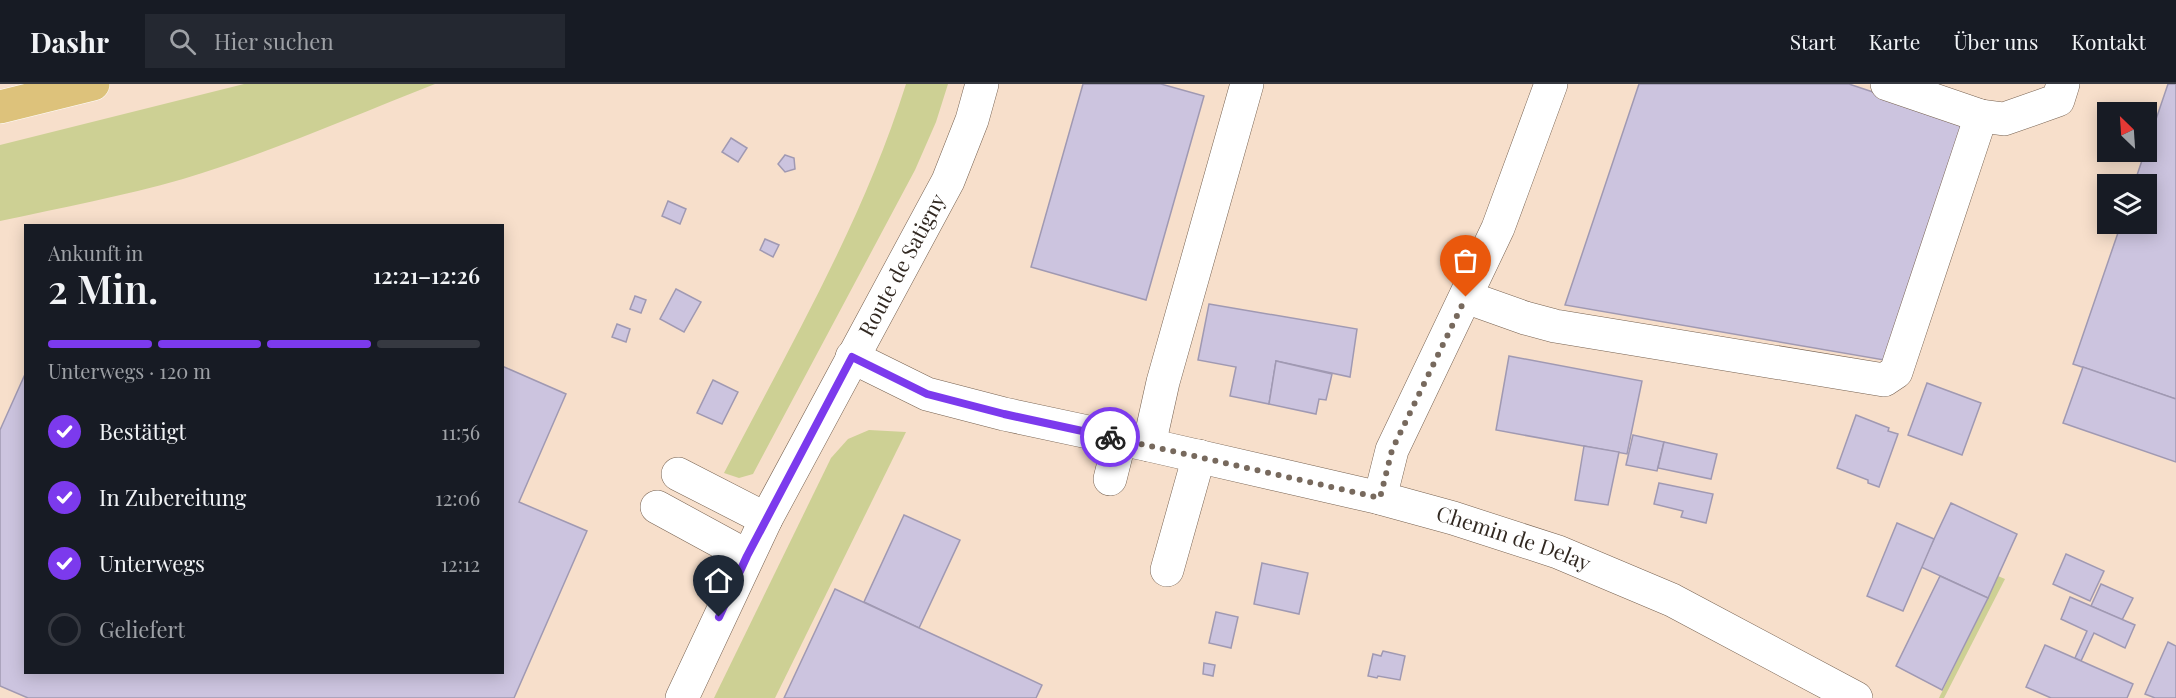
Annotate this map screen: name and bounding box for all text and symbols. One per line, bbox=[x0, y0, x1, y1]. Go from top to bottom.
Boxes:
search box bbox=[145, 14, 565, 68]
text: Dashr bbox=[30, 23, 109, 60]
icon: search bbox=[166, 25, 199, 58]
text: Hier suchen bbox=[214, 26, 334, 56]
text: Start bbox=[1790, 27, 1836, 55]
text: Karte bbox=[1869, 27, 1920, 55]
text: Über uns bbox=[1953, 27, 2038, 55]
text: Kontakt bbox=[2071, 27, 2146, 55]
north arrow bbox=[2097, 102, 2157, 162]
map controls bbox=[2097, 102, 2157, 234]
button: layers bbox=[2097, 174, 2157, 234]
street label: Route de Satigny bbox=[851, 188, 951, 341]
pin bbox=[1440, 235, 1491, 297]
text: Ankunft in bbox=[48, 239, 143, 266]
icon: bag bbox=[1449, 244, 1482, 277]
text: 12:21–12:26 bbox=[373, 260, 480, 290]
text: 2 Min. bbox=[48, 262, 158, 314]
text: Unterwegs · 120 m bbox=[48, 357, 211, 384]
courier bbox=[1080, 407, 1140, 467]
icon: check bbox=[48, 415, 81, 448]
text: Bestätigt bbox=[99, 416, 186, 446]
text: 11:56 bbox=[441, 418, 480, 445]
icon: bike bbox=[1094, 421, 1127, 454]
icon: check bbox=[48, 481, 81, 514]
text: In Zubereitung bbox=[99, 482, 246, 512]
text: 12:06 bbox=[435, 484, 480, 511]
street label: Chemin de Delay bbox=[1434, 498, 1596, 576]
icon: check bbox=[48, 547, 81, 580]
text: Unterwegs bbox=[99, 548, 205, 578]
text: 12:12 bbox=[441, 550, 480, 577]
pin bbox=[693, 555, 744, 617]
icon: home bbox=[702, 564, 735, 597]
text: Geliefert bbox=[99, 614, 185, 644]

